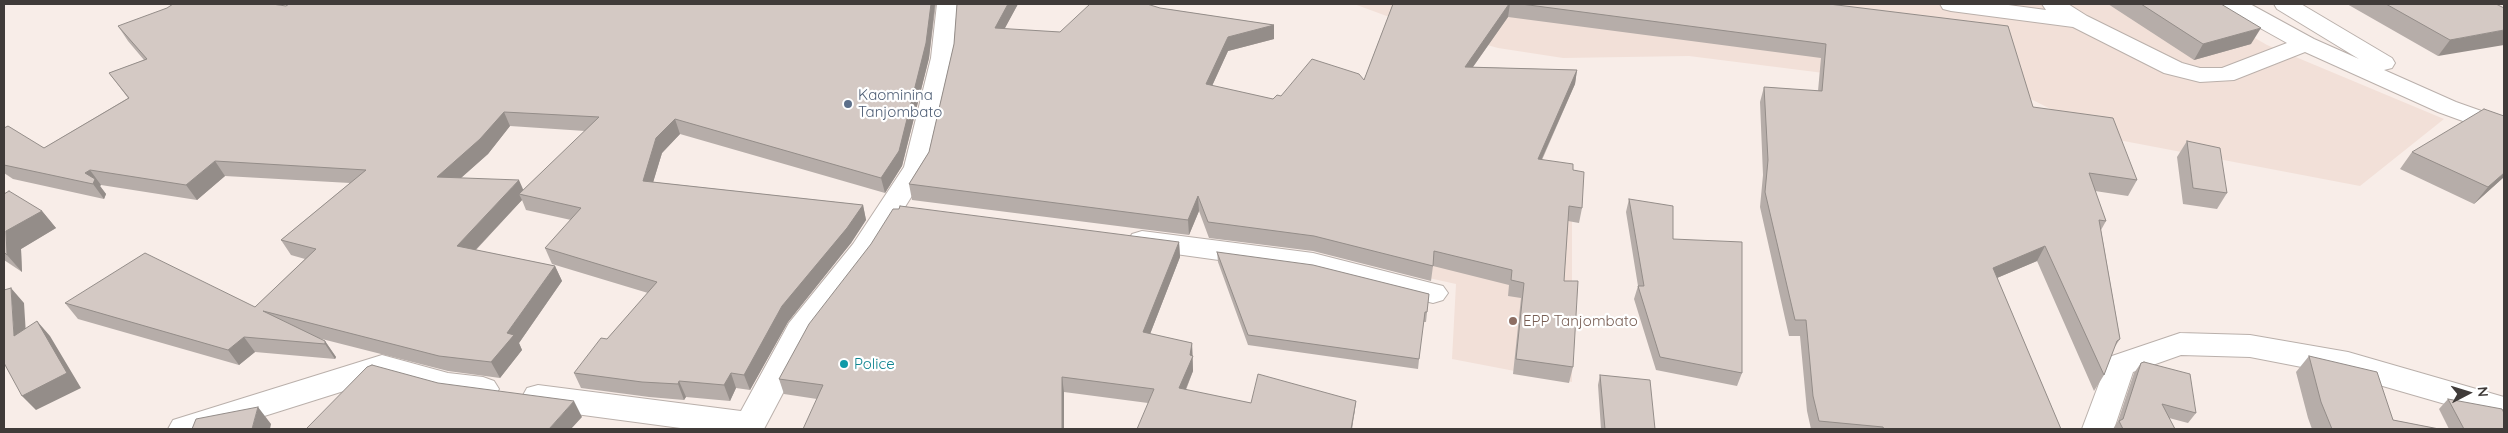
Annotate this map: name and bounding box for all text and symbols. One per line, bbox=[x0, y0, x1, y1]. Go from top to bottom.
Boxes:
place label: Kaominina Tanjombato bbox=[858, 86, 942, 121]
marker: Kaominina Tanjombato bbox=[842, 98, 854, 110]
place label: EPP Tanjombato bbox=[1523, 312, 1638, 330]
marker: EPP Tanjombato bbox=[1507, 315, 1519, 327]
place label: Police bbox=[854, 355, 895, 373]
marker: Police bbox=[838, 358, 850, 370]
north arrow bbox=[2443, 368, 2493, 418]
text: N bbox=[2474, 386, 2492, 398]

